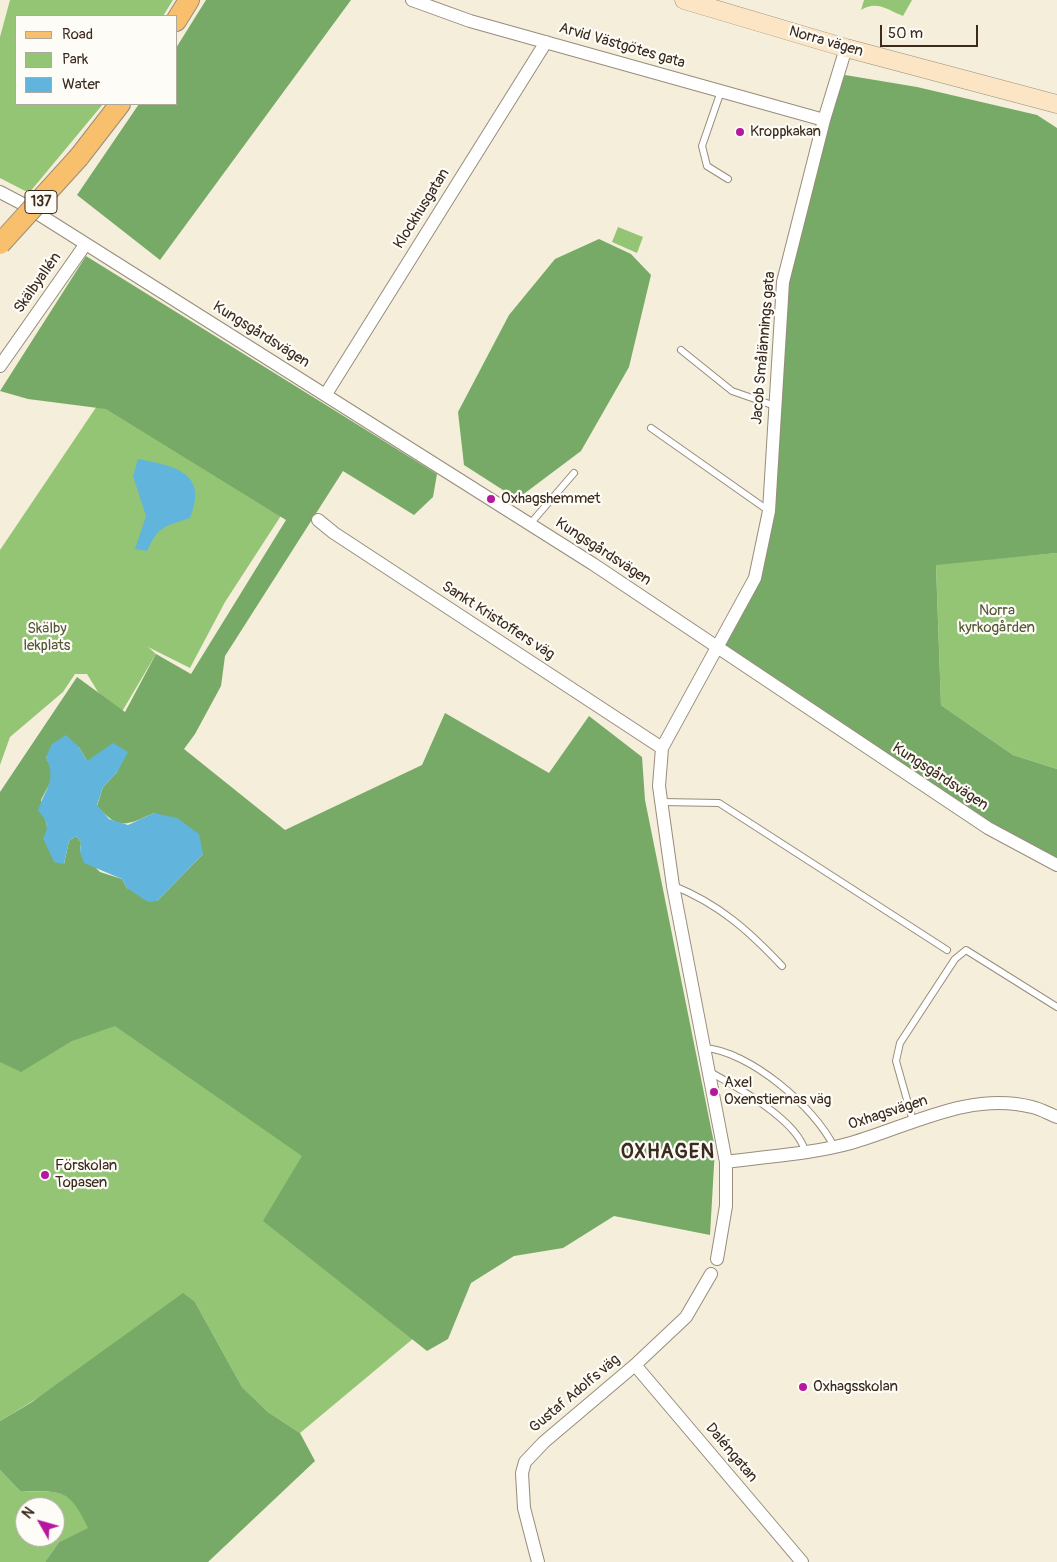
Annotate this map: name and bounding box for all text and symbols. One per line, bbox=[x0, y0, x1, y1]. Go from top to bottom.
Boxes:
legend bbox=[15, 15, 178, 105]
scale bar bbox=[882, 15, 980, 47]
street label: Arvid Västgötes gata bbox=[557, 19, 687, 73]
street label: Norra vägen bbox=[787, 23, 865, 61]
text: 50 m bbox=[888, 24, 923, 43]
text: Road bbox=[62, 25, 93, 44]
text: Park bbox=[62, 50, 88, 69]
text: Water bbox=[62, 75, 100, 94]
place label: Kroppkakan bbox=[750, 123, 821, 141]
marker: Kroppkakan bbox=[734, 126, 746, 138]
street label: Klockhusgatan bbox=[390, 166, 454, 252]
road number: 137 bbox=[25, 190, 57, 213]
street label: Skälbyallén bbox=[11, 249, 65, 317]
street label: Jacob Smålännings gata bbox=[748, 271, 780, 425]
street label: Kungsgårdsvägen bbox=[209, 298, 313, 372]
place label: Oxhagshemmet bbox=[501, 490, 601, 508]
marker: Oxhagshemmet bbox=[485, 493, 497, 505]
street label: Kungsgårdsvägen bbox=[552, 514, 654, 590]
street label: Sankt Kristoffers väg bbox=[438, 578, 558, 664]
park label: Norra kyrkogården bbox=[959, 602, 1035, 637]
park label: Skälby lekplats bbox=[23, 620, 71, 655]
street label: Kungsgårdsvägen bbox=[889, 739, 991, 815]
place label: Axel Oxenstiernas väg bbox=[724, 1074, 831, 1109]
marker: Axel Oxenstiernas väg bbox=[708, 1086, 720, 1098]
street label: Oxhagsvägen bbox=[846, 1092, 930, 1134]
district label: OXHAGEN bbox=[620, 1141, 716, 1165]
place label: Förskolan Topasen bbox=[55, 1157, 117, 1192]
marker: Förskolan Topasen bbox=[39, 1169, 51, 1181]
street label: Gustaf Adolfs väg bbox=[526, 1351, 624, 1437]
place label: Oxhagsskolan bbox=[813, 1378, 898, 1396]
marker: Oxhagsskolan bbox=[797, 1381, 809, 1393]
street label: Daléngatan bbox=[701, 1420, 761, 1486]
north arrow bbox=[15, 1497, 65, 1547]
text: N bbox=[19, 1504, 38, 1522]

